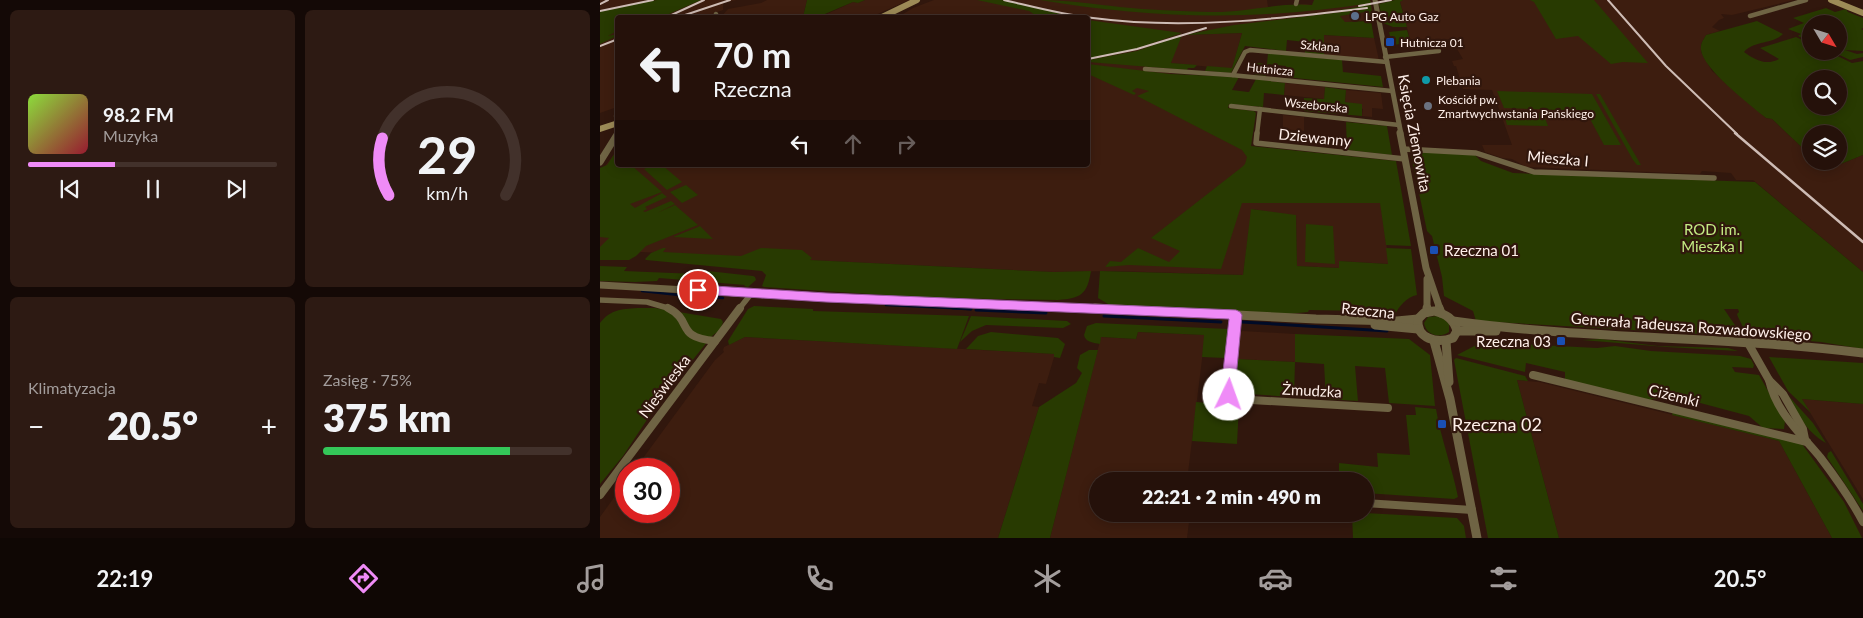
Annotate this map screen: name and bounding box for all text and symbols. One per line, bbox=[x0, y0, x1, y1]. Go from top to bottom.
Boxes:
place label: LPG Auto Gaz bbox=[1365, 9, 1439, 24]
marker: LPG Auto Gaz bbox=[1349, 10, 1361, 22]
north arrow bbox=[1802, 15, 1848, 60]
map controls bbox=[1802, 15, 1847, 170]
text: 70 m bbox=[713, 33, 791, 75]
icon: left bbox=[630, 35, 695, 100]
place label: Hutnicza 01 bbox=[1400, 35, 1464, 50]
marker: Hutnicza 01 bbox=[1384, 36, 1396, 48]
street label: Szklana bbox=[1300, 37, 1340, 55]
street label: Hutnicza bbox=[1246, 59, 1294, 79]
button: search bbox=[1802, 70, 1847, 115]
street label: Księcia Ziemowita bbox=[1395, 73, 1435, 193]
place label: Plebania bbox=[1436, 73, 1481, 88]
marker: Plebania bbox=[1420, 74, 1432, 86]
text: Rzeczna bbox=[713, 75, 792, 102]
place label: Kościół pw. Zmartwychwstania Pańskiego bbox=[1438, 92, 1594, 121]
street label: Wszeborska bbox=[1284, 94, 1349, 116]
marker: Kościół pw. Zmartwychwstania Pańskiego bbox=[1422, 100, 1434, 112]
text: 98.2 FM bbox=[103, 103, 174, 126]
text: 29 bbox=[417, 123, 478, 185]
street label: Dziewanny bbox=[1278, 124, 1352, 150]
button: layers bbox=[1802, 125, 1847, 170]
text: Muzyka bbox=[103, 126, 158, 145]
icon: left bbox=[786, 130, 814, 158]
icon: ahead bbox=[839, 130, 867, 158]
icon: right bbox=[892, 130, 920, 158]
street label: Mieszka I bbox=[1526, 146, 1590, 170]
icon: previous bbox=[56, 175, 84, 203]
icon: pause bbox=[139, 175, 167, 203]
icon: next bbox=[222, 175, 250, 203]
text: km/h bbox=[427, 182, 468, 204]
park label: ROD im. Mieszka I bbox=[1681, 220, 1743, 255]
place label: Rzeczna 01 bbox=[1444, 241, 1519, 259]
marker: Rzeczna 01 bbox=[1428, 244, 1440, 256]
pin bbox=[677, 269, 719, 311]
icon: arrive bbox=[684, 276, 712, 304]
street label: Rzeczna bbox=[1340, 298, 1396, 322]
street label: Generała Tadeusza Rozwadowskiego bbox=[1570, 309, 1812, 343]
place label: Rzeczna 03 bbox=[1476, 332, 1551, 350]
marker: Rzeczna 03 bbox=[1555, 335, 1567, 347]
street label: Nieświeska bbox=[634, 351, 694, 421]
position arrow bbox=[1202, 368, 1254, 420]
text: Zasięg · 75% bbox=[323, 370, 412, 389]
text: Klimatyzacja bbox=[28, 378, 116, 397]
street label: Żmudzka bbox=[1282, 379, 1342, 401]
street label: Ciżemki bbox=[1647, 380, 1701, 410]
text: 375 km bbox=[323, 394, 451, 440]
text: 20.5° bbox=[107, 402, 198, 448]
text: − bbox=[28, 409, 44, 443]
text: + bbox=[261, 409, 277, 443]
place label: Rzeczna 02 bbox=[1452, 413, 1542, 435]
marker: Rzeczna 02 bbox=[1436, 418, 1448, 430]
speed limit sign: 30 bbox=[615, 458, 680, 523]
text: 22:21 · 2 min · 490 m bbox=[1142, 485, 1321, 508]
icon: directions bbox=[346, 561, 381, 596]
icon: music bbox=[574, 561, 609, 596]
icon: phone bbox=[802, 561, 837, 596]
icon: climate bbox=[1030, 561, 1065, 596]
icon: car bbox=[1258, 561, 1293, 596]
icon: filters bbox=[1486, 561, 1521, 596]
text: 22:19 bbox=[96, 565, 153, 592]
text: 20.5° bbox=[1714, 565, 1767, 592]

